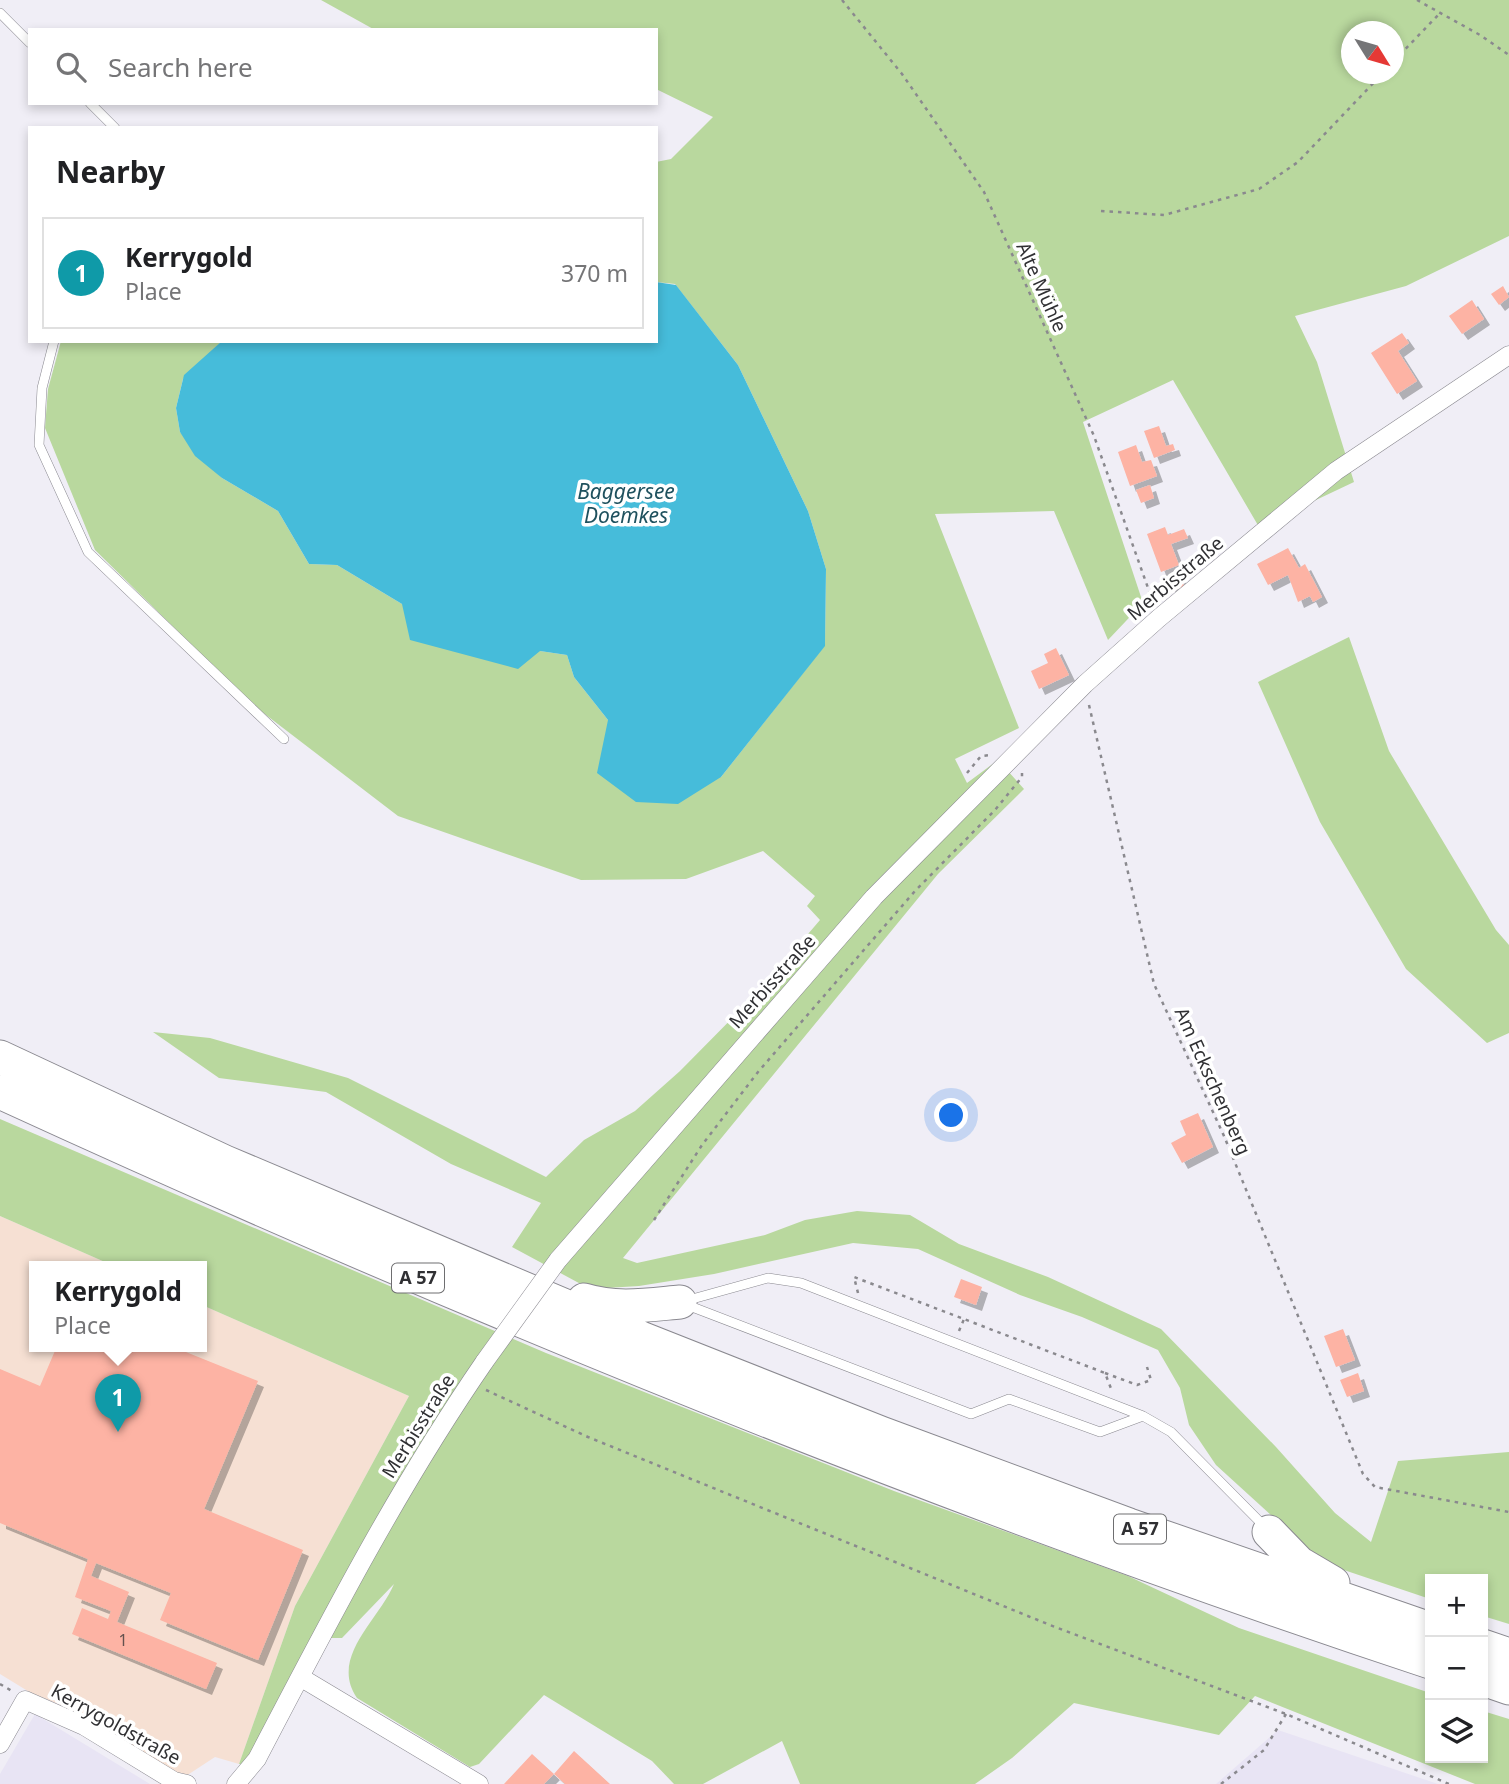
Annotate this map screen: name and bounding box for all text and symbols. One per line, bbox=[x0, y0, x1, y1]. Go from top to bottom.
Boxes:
north arrow bbox=[1341, 21, 1404, 84]
search box bbox=[28, 28, 658, 105]
icon: search bbox=[52, 48, 90, 86]
text: Search here bbox=[108, 49, 253, 85]
text: Nearby bbox=[56, 151, 165, 192]
street label: Alte Mühle bbox=[1011, 238, 1073, 336]
text: Kerrygold bbox=[125, 239, 253, 275]
text: 1 bbox=[74, 257, 88, 289]
text: 370 m bbox=[561, 257, 628, 289]
text: Place bbox=[125, 275, 182, 307]
water label: Baggersee Doemkes bbox=[577, 477, 675, 529]
street label: Merbisstraße bbox=[1121, 530, 1229, 626]
street label: Merbisstraße bbox=[723, 928, 821, 1034]
street label: Am Eckschenberg bbox=[1169, 1003, 1257, 1159]
your location bbox=[934, 1098, 968, 1132]
popup bbox=[29, 1261, 207, 1352]
road number: A 57 bbox=[392, 1264, 444, 1293]
text: Kerrygold bbox=[54, 1273, 182, 1309]
text: Place bbox=[54, 1309, 111, 1341]
street label: Merbisstraße bbox=[376, 1369, 460, 1483]
pin: 1 bbox=[95, 1374, 141, 1432]
road number: A 57 bbox=[1114, 1514, 1166, 1544]
map controls bbox=[1425, 1574, 1488, 1763]
button: + bbox=[1425, 1574, 1488, 1637]
house number: 1 bbox=[118, 1629, 128, 1651]
button: − bbox=[1425, 1637, 1488, 1700]
street label: Kerrygoldstraße bbox=[47, 1678, 185, 1770]
button: layers bbox=[1425, 1700, 1488, 1763]

